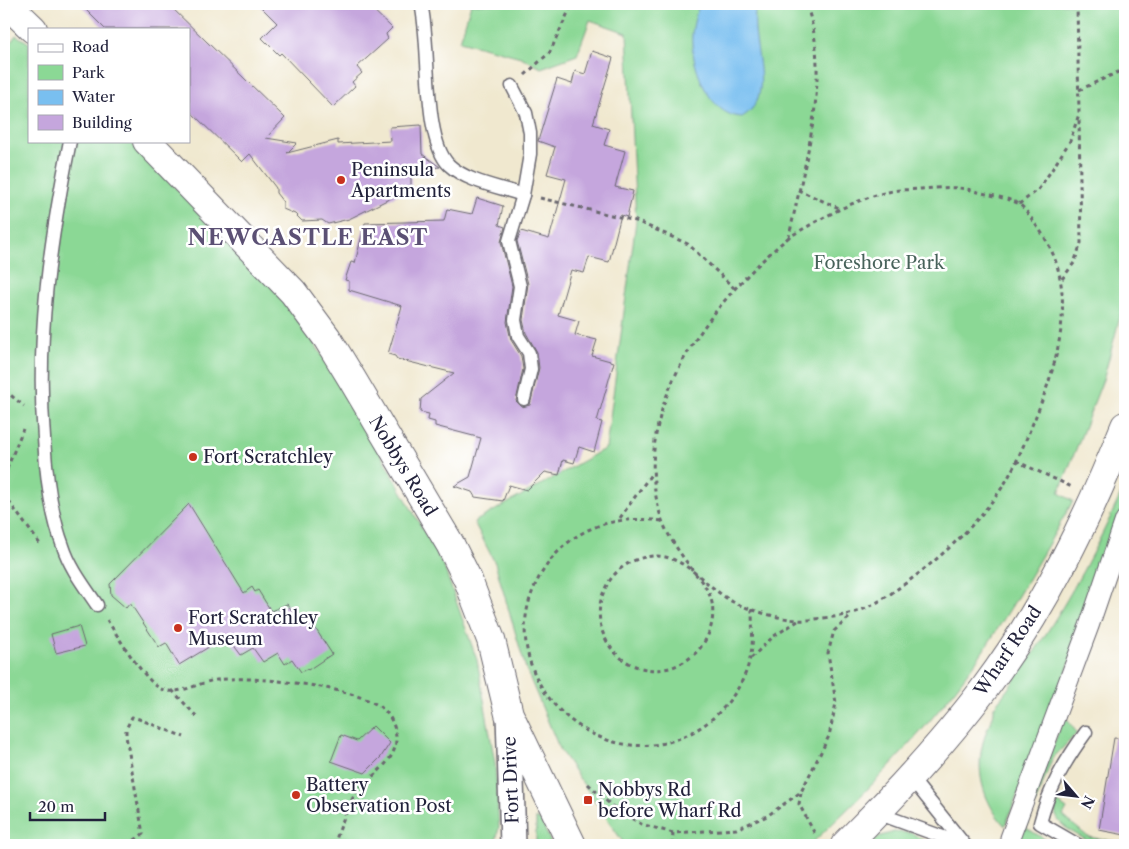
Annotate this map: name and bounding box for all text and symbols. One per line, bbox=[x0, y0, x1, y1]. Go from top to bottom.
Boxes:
legend bbox=[28, 28, 190, 142]
text: Road bbox=[72, 37, 109, 56]
text: Park bbox=[72, 63, 106, 82]
text: Water bbox=[71, 87, 116, 106]
text: Building bbox=[72, 113, 132, 132]
place label: Peninsula Apartments bbox=[350, 159, 451, 202]
marker: Peninsula Apartments bbox=[335, 174, 347, 186]
district label: NEWCASTLE EAST bbox=[188, 224, 428, 251]
park label: Foreshore Park bbox=[814, 252, 946, 274]
street label: Nobbys Road bbox=[364, 412, 442, 520]
place label: Fort Scratchley bbox=[203, 446, 334, 468]
marker: Fort Scratchley bbox=[187, 451, 199, 463]
street label: Wharf Road bbox=[969, 602, 1046, 701]
place label: Fort Scratchley Museum bbox=[188, 607, 319, 650]
marker: Fort Scratchley Museum bbox=[172, 622, 184, 634]
street label: Fort Drive bbox=[498, 736, 524, 824]
north arrow bbox=[1052, 772, 1102, 822]
place label: Battery Observation Post bbox=[306, 774, 452, 817]
place label: Nobbys Rd before Wharf Rd bbox=[598, 779, 742, 822]
scale bar bbox=[30, 789, 105, 821]
marker: Battery Observation Post bbox=[290, 789, 302, 801]
text: N bbox=[1077, 793, 1098, 812]
marker: Nobbys Rd before Wharf Rd bbox=[582, 794, 594, 806]
text: 20 m bbox=[38, 797, 74, 816]

